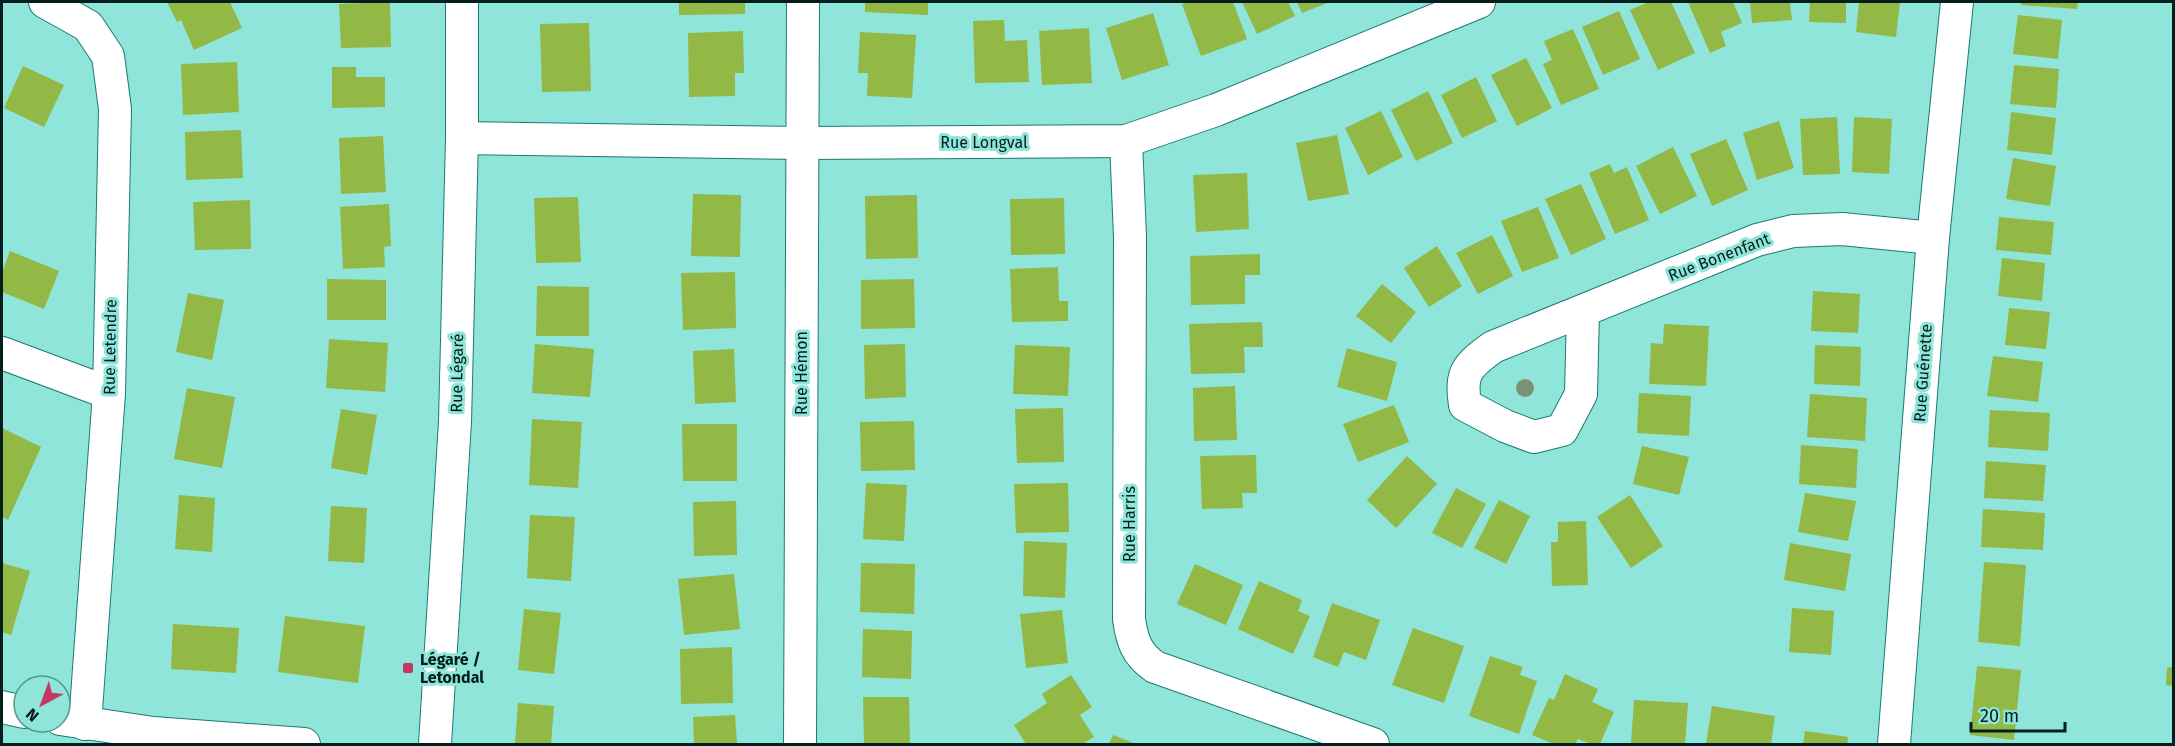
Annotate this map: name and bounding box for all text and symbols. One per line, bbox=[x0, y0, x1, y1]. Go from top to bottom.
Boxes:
street label: Rue Longval bbox=[940, 133, 1028, 152]
street label: Rue Bonenfant bbox=[1665, 229, 1773, 285]
street label: Rue Letendre bbox=[100, 299, 120, 395]
street label: Rue Guénette bbox=[1910, 323, 1936, 423]
street label: Rue Hémon bbox=[792, 331, 811, 415]
street label: Rue Légaré bbox=[447, 333, 467, 413]
street label: Rue Harris bbox=[1120, 486, 1139, 562]
place label: Légaré / Letondal bbox=[420, 650, 484, 687]
marker: Légaré / Letondal bbox=[401, 661, 415, 675]
north arrow bbox=[12, 674, 72, 734]
scale bar bbox=[1971, 695, 2066, 733]
text: N bbox=[22, 704, 43, 726]
text: 20 m bbox=[1980, 705, 2019, 727]

